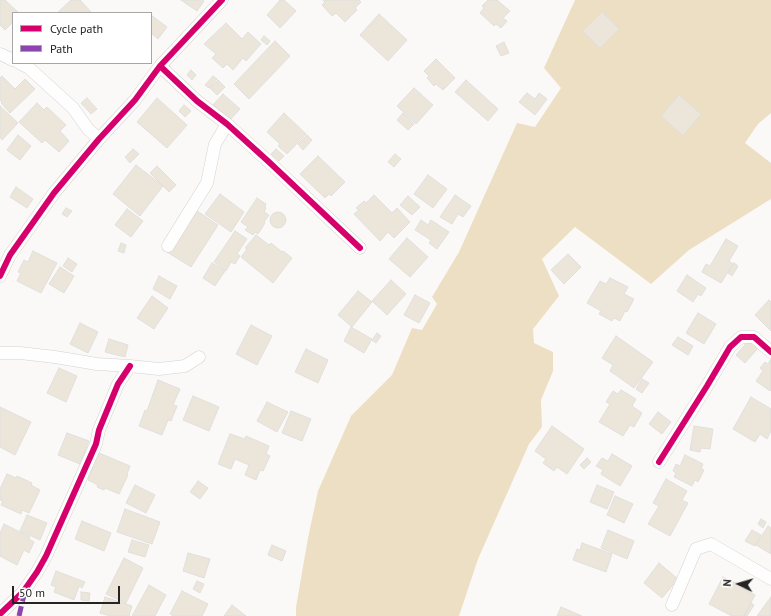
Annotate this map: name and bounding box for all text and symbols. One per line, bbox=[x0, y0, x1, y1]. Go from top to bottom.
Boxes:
legend bbox=[12, 12, 152, 64]
text: Cycle path bbox=[50, 21, 103, 36]
text: Path bbox=[50, 41, 73, 56]
north arrow bbox=[719, 564, 759, 604]
scale bar bbox=[14, 578, 122, 604]
text: N bbox=[720, 579, 734, 587]
text: 50 m bbox=[19, 585, 45, 600]

